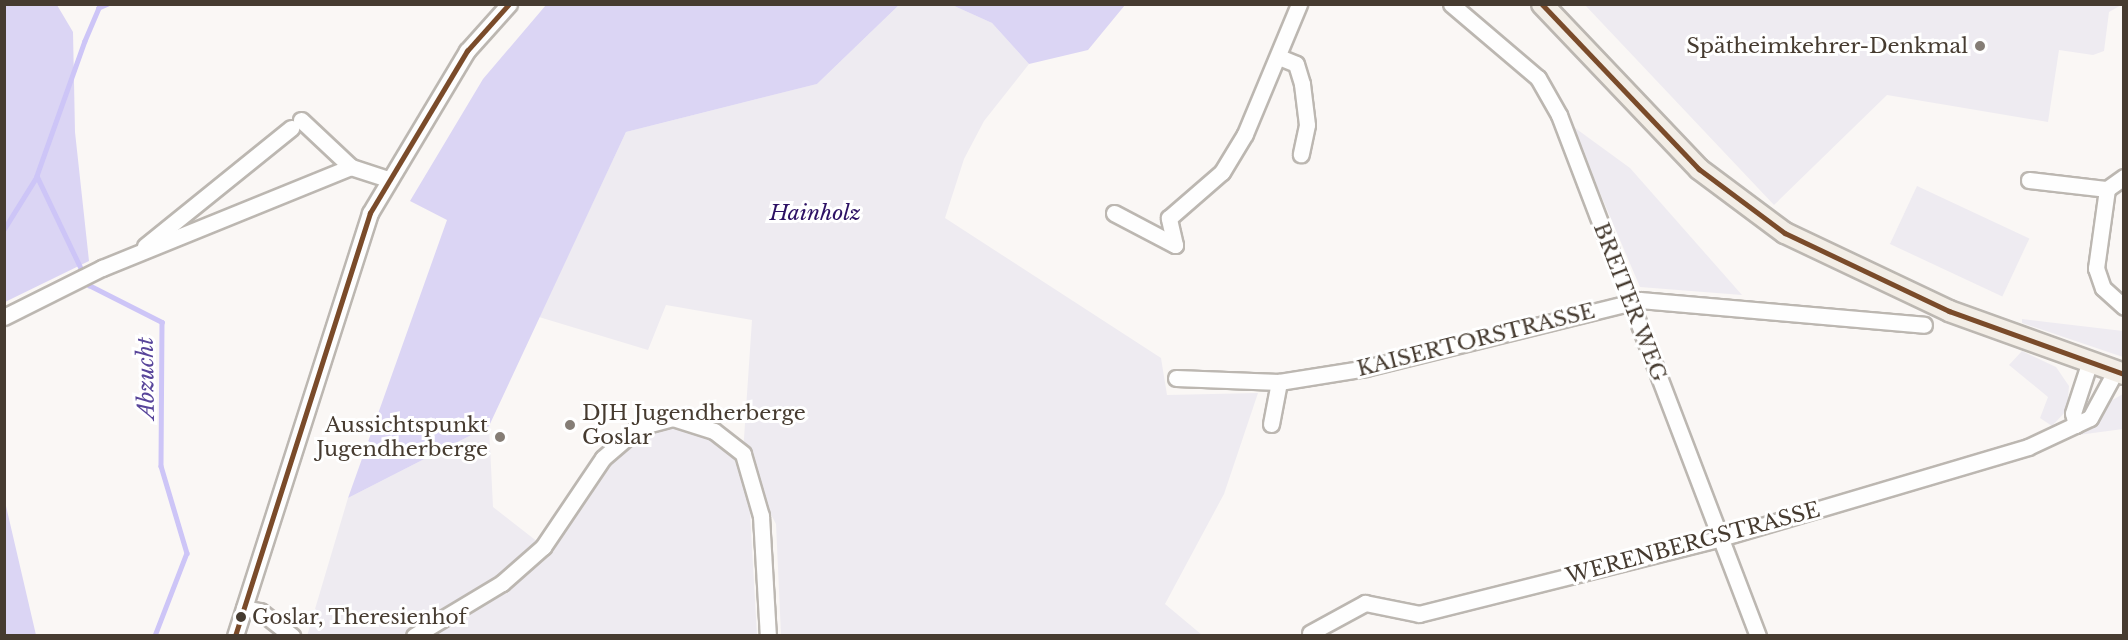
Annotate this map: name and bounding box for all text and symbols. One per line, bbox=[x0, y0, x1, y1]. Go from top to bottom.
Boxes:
place label: Spätheimkehrer-Denkmal bbox=[1686, 33, 1968, 59]
marker: Spätheimkehrer-Denkmal bbox=[1973, 39, 1987, 53]
park label: Hainholz bbox=[769, 200, 861, 226]
street label: BREITER WEG bbox=[1588, 218, 1672, 386]
street label: KAISERTORSTRASSE bbox=[1354, 298, 1598, 382]
water label: Abzucht bbox=[132, 337, 160, 419]
place label: DJH Jugendherberge Goslar bbox=[582, 400, 806, 450]
place label: Aussichtspunkt Jugendherberge bbox=[316, 412, 488, 462]
marker: DJH Jugendherberge Goslar bbox=[563, 418, 577, 432]
marker: Aussichtspunkt Jugendherberge bbox=[493, 430, 507, 444]
street label: WERENBERGSTRASSE bbox=[1563, 497, 1823, 589]
place label: Goslar, Theresienhof bbox=[252, 605, 467, 629]
marker: Goslar, Theresienhof bbox=[235, 611, 247, 623]

